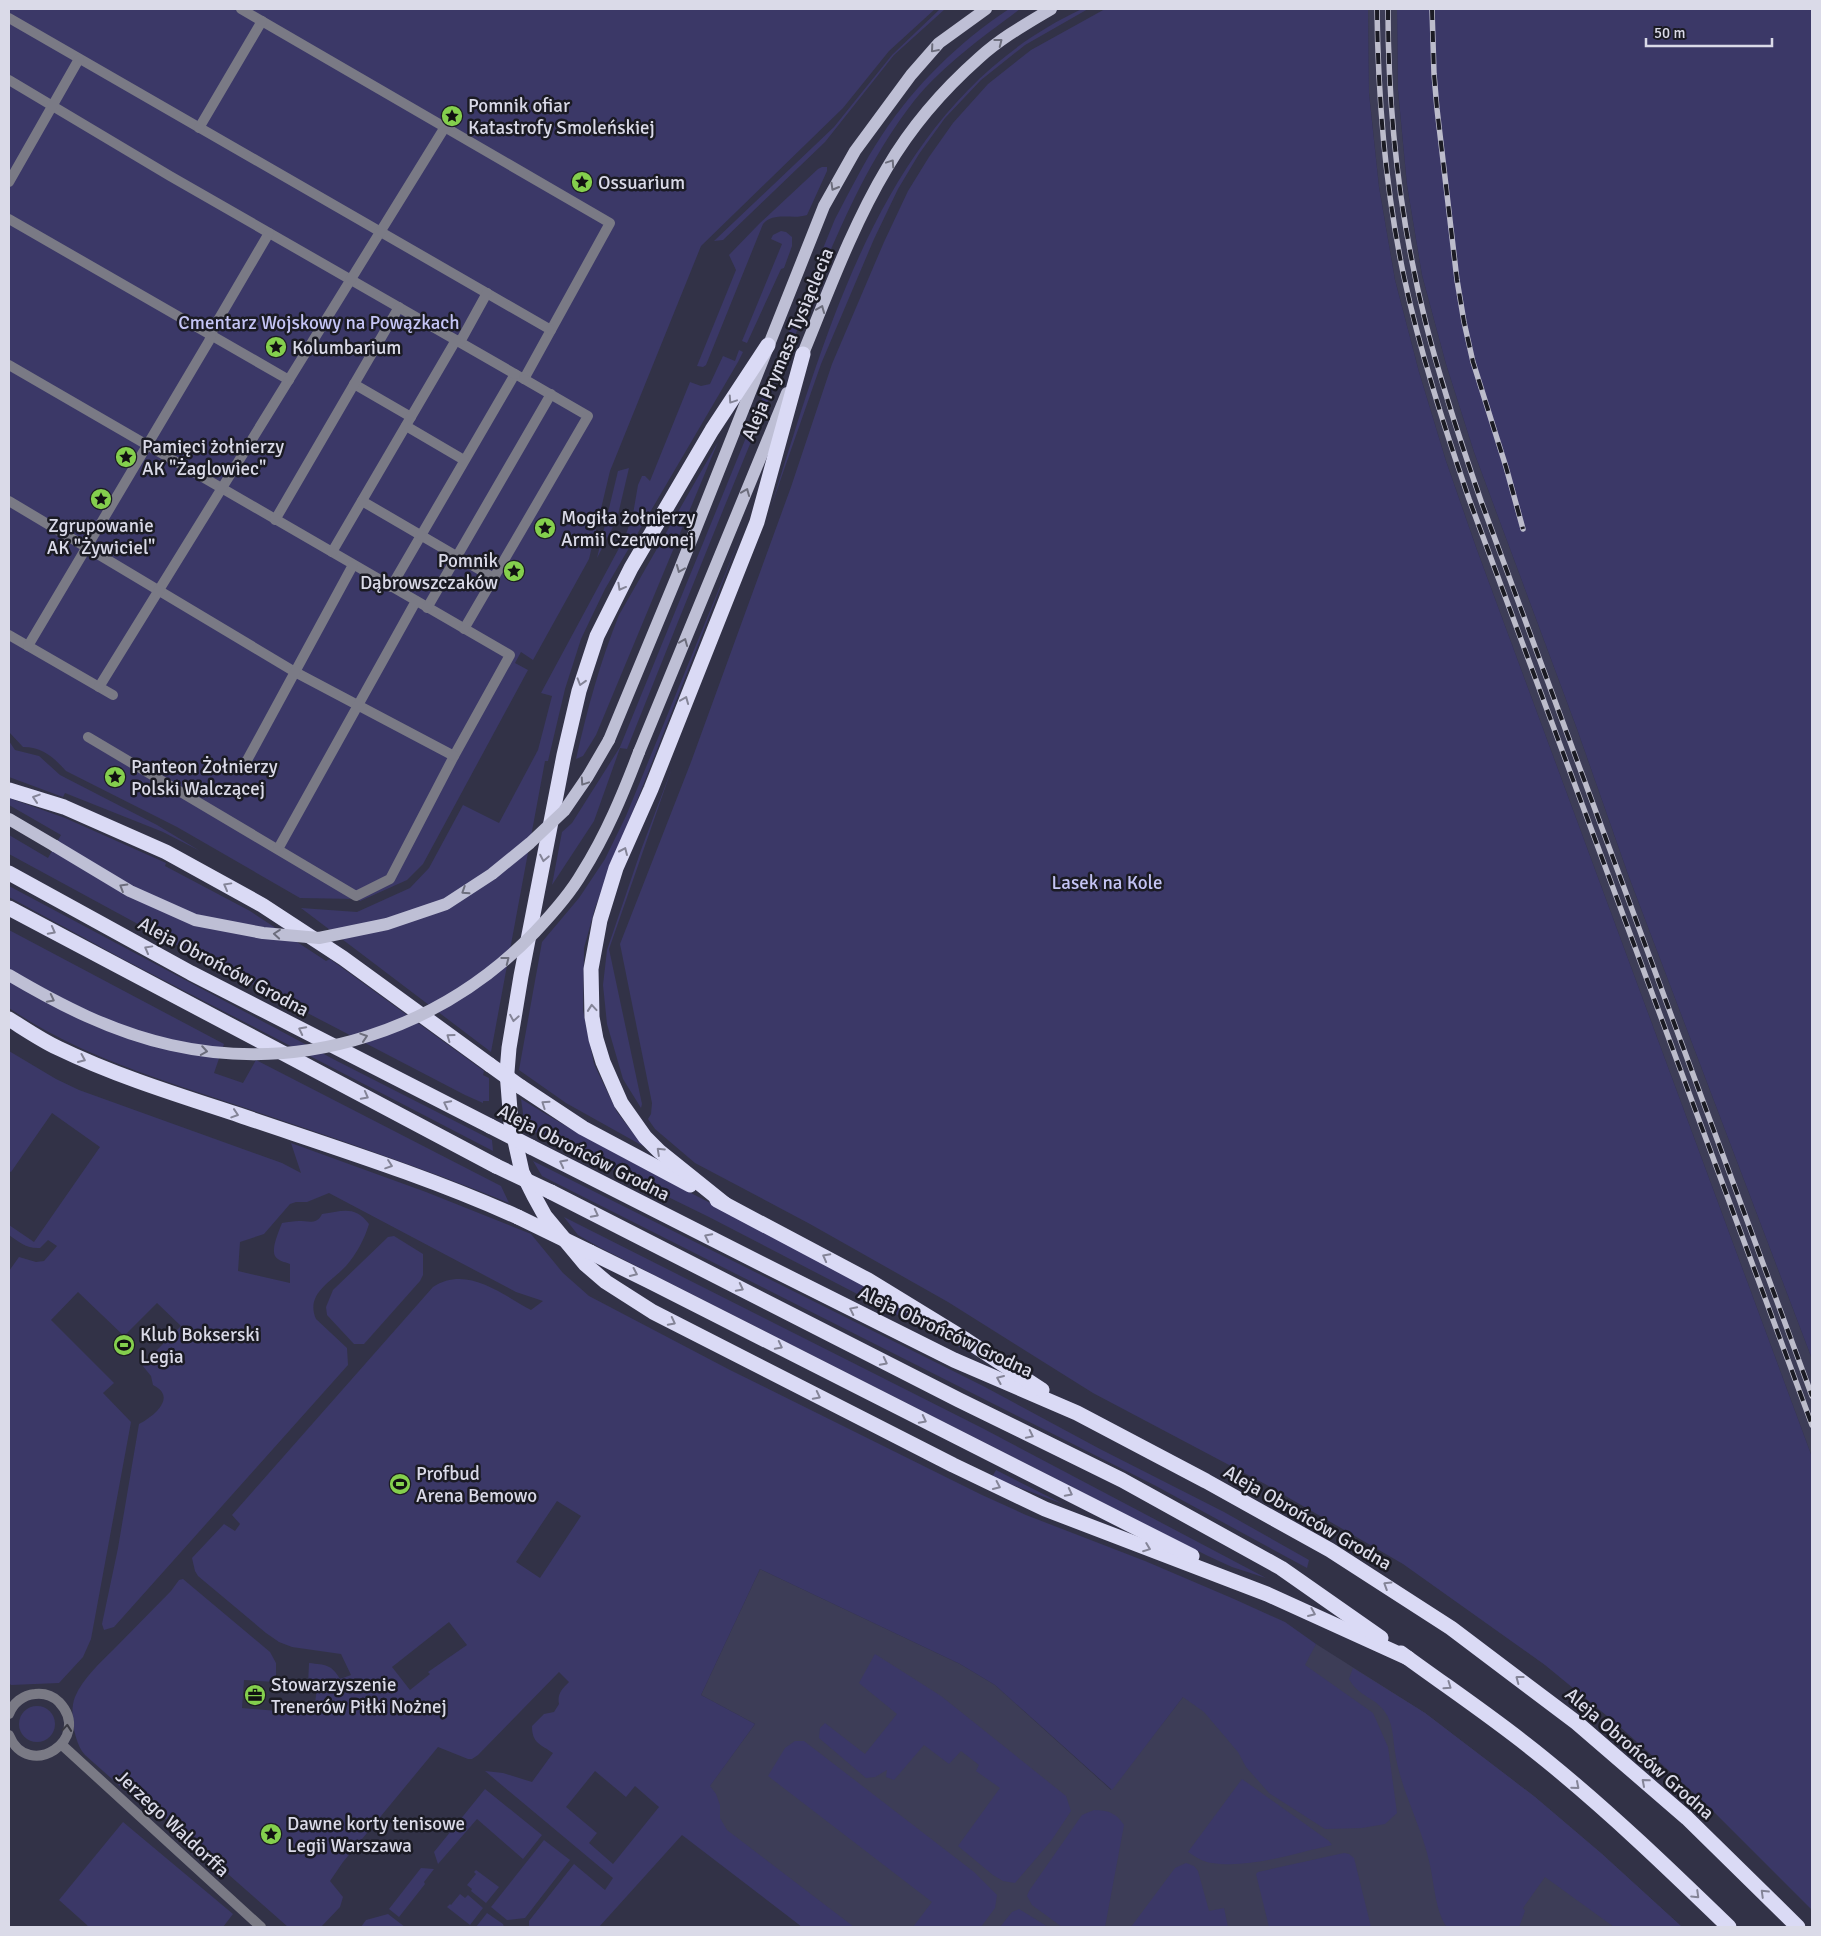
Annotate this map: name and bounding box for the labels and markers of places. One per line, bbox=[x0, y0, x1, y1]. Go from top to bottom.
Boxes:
place label: Pomnik ofiar Katastrofy Smoleńskiej bbox=[468, 94, 655, 140]
place icon: Pomnik ofiar Katastrofy Smoleńskiej bbox=[440, 104, 464, 128]
place icon: Ossuarium bbox=[570, 170, 594, 194]
place label: Ossuarium bbox=[598, 171, 685, 195]
place icon: Kolumbarium bbox=[264, 335, 288, 359]
place label: Kolumbarium bbox=[292, 336, 401, 360]
place label: Pamięci żołnierzy AK "Żaglowiec" bbox=[142, 435, 284, 481]
place icon: Pamięci żołnierzy AK "Żaglowiec" bbox=[114, 445, 138, 469]
place icon: Zgrupowanie AK "Żywiciel" bbox=[89, 487, 113, 511]
place label: Mogiła żołnierzy Armii Czerwonej bbox=[561, 506, 696, 552]
place label: Zgrupowanie AK "Żywiciel" bbox=[47, 514, 155, 560]
place icon: Mogiła żołnierzy Armii Czerwonej bbox=[533, 516, 557, 540]
place label: Pomnik Dąbrowszczaków bbox=[360, 549, 498, 595]
place icon: Pomnik Dąbrowszczaków bbox=[502, 559, 526, 583]
place label: Panteon Żołnierzy Polski Walczącej bbox=[131, 755, 278, 801]
place icon: Panteon Żołnierzy Polski Walczącej bbox=[103, 765, 127, 789]
place label: Klub Bokserski Legia bbox=[140, 1323, 260, 1369]
sports icon: Klub Bokserski Legia bbox=[112, 1333, 136, 1357]
place label: Profbud Arena Bemowo bbox=[416, 1462, 537, 1508]
sports icon: Profbud Arena Bemowo bbox=[388, 1472, 412, 1496]
place label: Stowarzyszenie Trenerów Piłki Nożnej bbox=[271, 1673, 447, 1719]
office icon: Stowarzyszenie Trenerów Piłki Nożnej bbox=[243, 1683, 267, 1707]
place label: Dawne korty tenisowe Legii Warszawa bbox=[287, 1812, 465, 1858]
place icon: Dawne korty tenisowe Legii Warszawa bbox=[259, 1822, 283, 1846]

